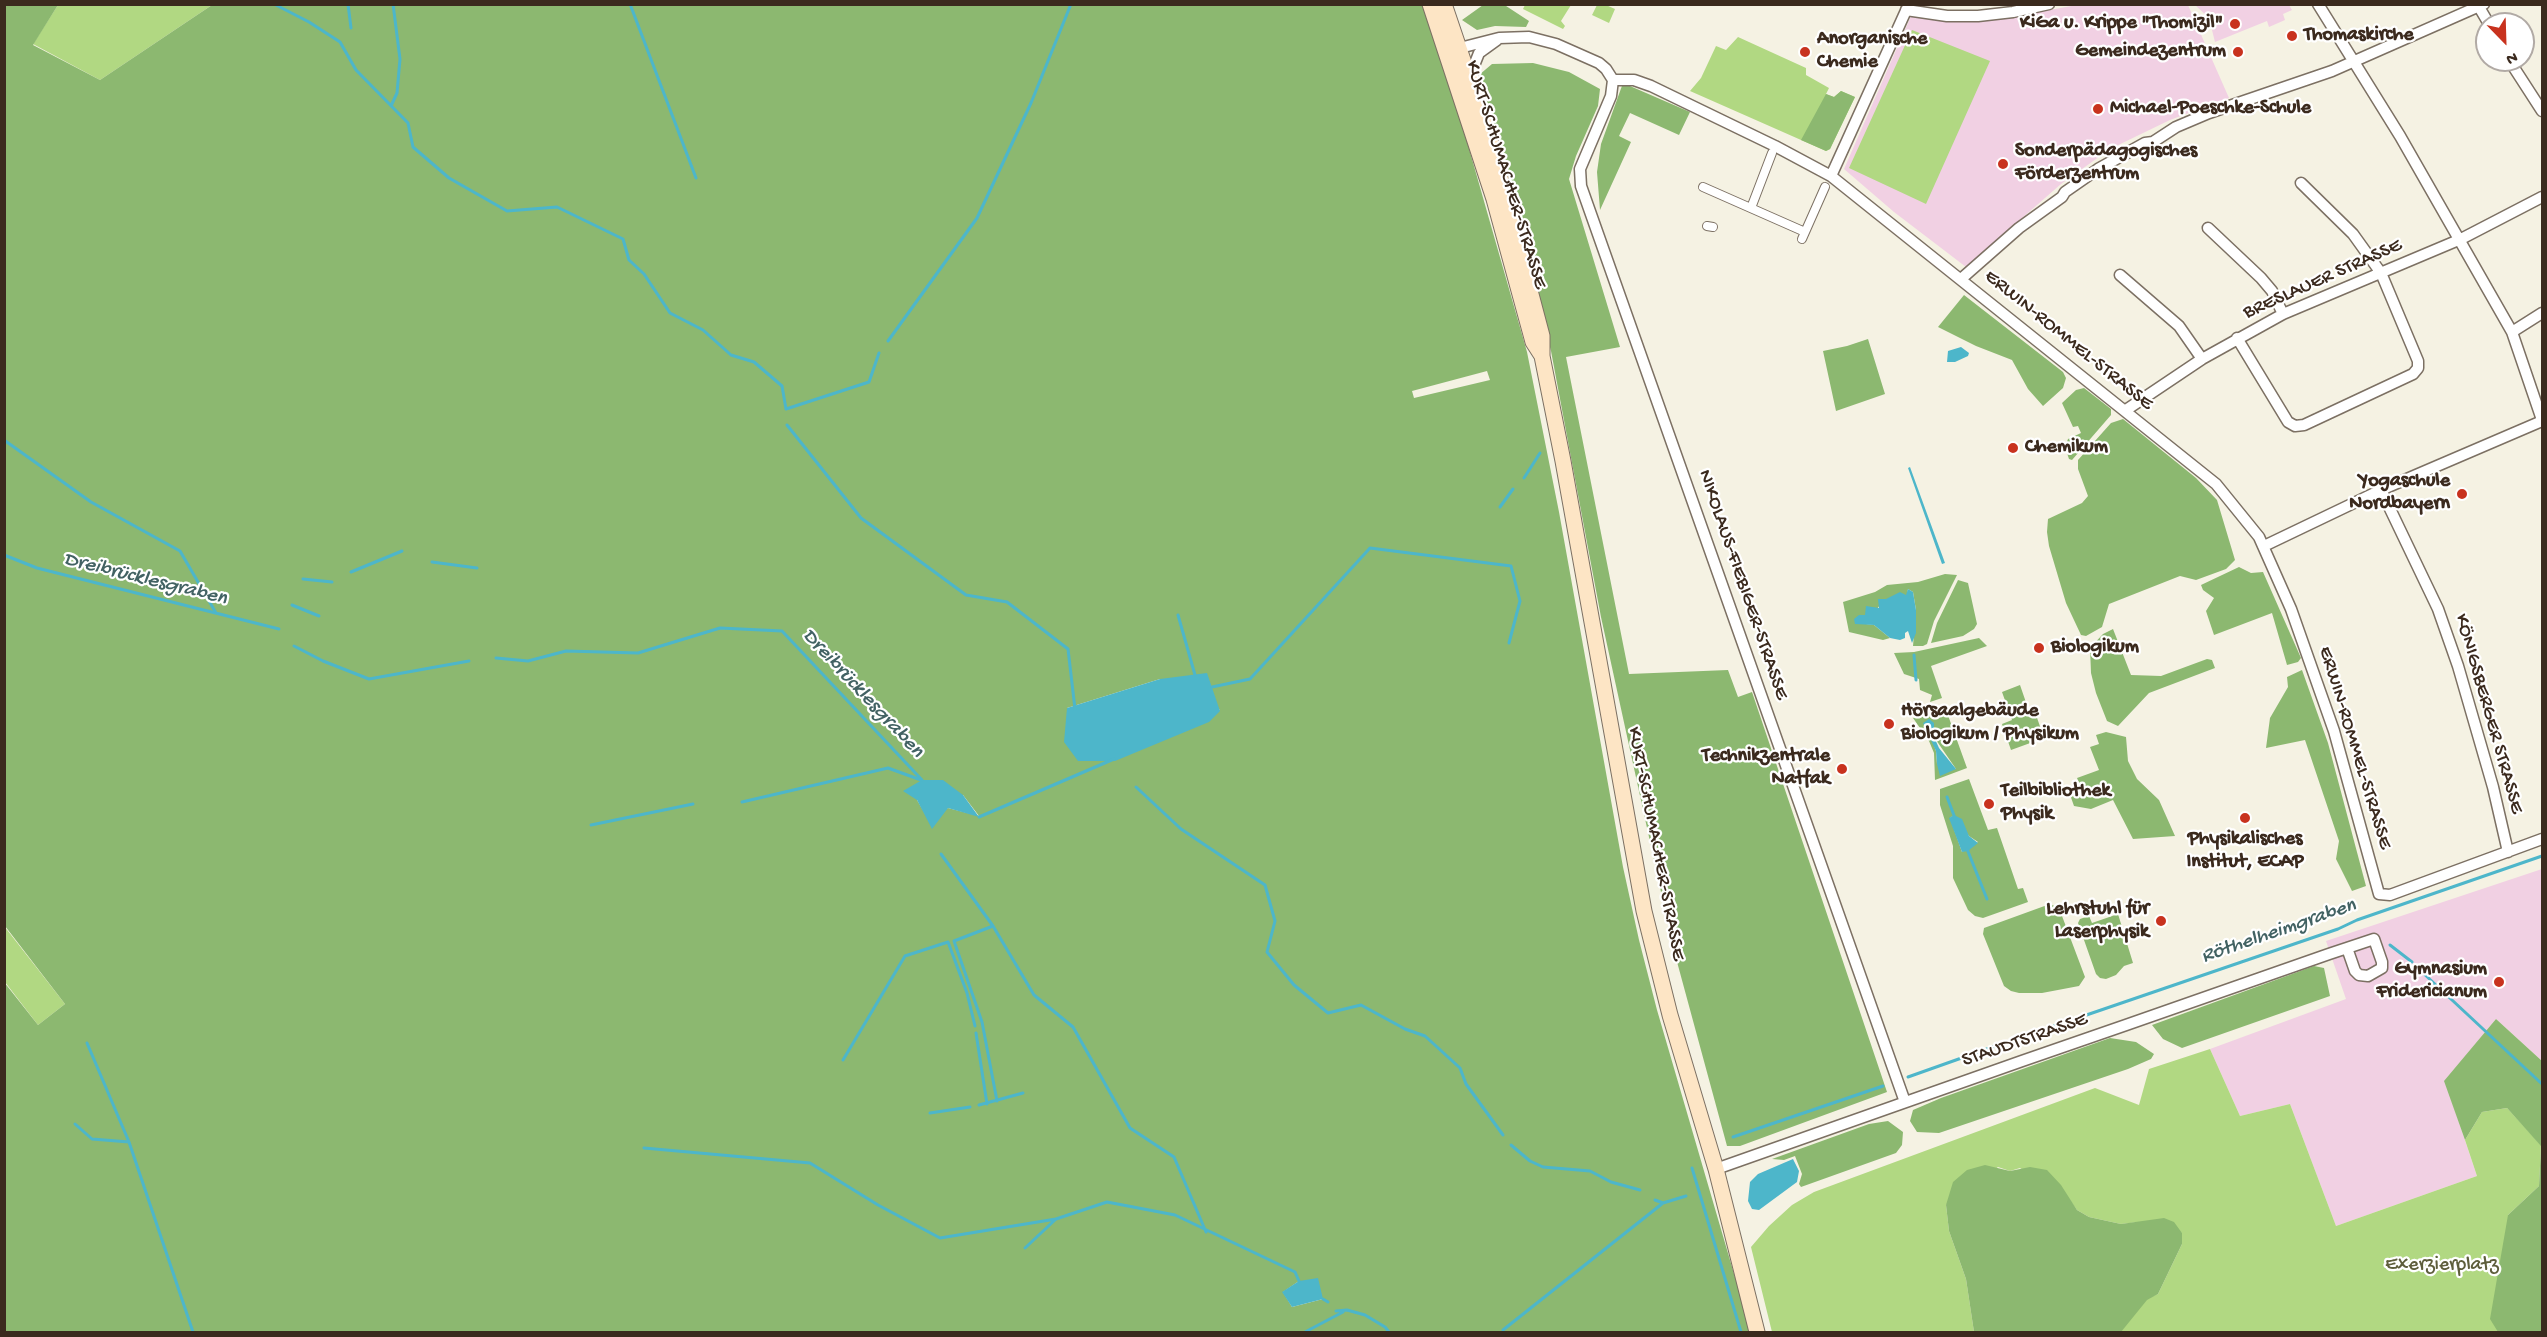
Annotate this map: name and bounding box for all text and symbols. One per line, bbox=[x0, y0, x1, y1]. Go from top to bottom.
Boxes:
place label: KiGa u. Krippe "Thomizil" bbox=[2020, 12, 2223, 36]
north arrow bbox=[2475, 12, 2535, 72]
marker: KiGa u. Krippe "Thomizil" bbox=[2228, 17, 2242, 31]
place label: Thomaskirche bbox=[2304, 24, 2414, 48]
place label: Anorganische Chemie bbox=[1817, 28, 1927, 75]
marker: Thomaskirche bbox=[2285, 29, 2299, 43]
place label: Gemeindezentrum bbox=[2075, 40, 2226, 64]
marker: Anorganische Chemie bbox=[1798, 45, 1812, 59]
marker: Gemeindezentrum bbox=[2231, 45, 2245, 59]
text: N bbox=[2503, 46, 2520, 68]
street label: KURT-SCHUMACHER-STRASSE bbox=[1459, 58, 1551, 292]
place label: Michael-Poeschke-Schule bbox=[2110, 97, 2311, 121]
marker: Michael-Poeschke-Schule bbox=[2091, 102, 2105, 116]
place label: Sonderpädagogisches Förderzentrum bbox=[2015, 140, 2197, 187]
marker: Sonderpädagogisches Förderzentrum bbox=[1996, 157, 2010, 171]
street label: BRESLAUER STRASSE bbox=[2240, 234, 2406, 326]
street label: ERWIN-ROMMEL-STRASSE bbox=[1979, 265, 2157, 417]
place label: Chemikum bbox=[2025, 436, 2108, 460]
marker: Chemikum bbox=[2006, 441, 2020, 455]
street label: NIKOLAUS-FIEBIGER-STRASSE bbox=[1691, 467, 1793, 703]
place label: Yogaschule Nordbayern bbox=[2349, 470, 2450, 517]
marker: Yogaschule Nordbayern bbox=[2455, 487, 2469, 501]
water label: Dreibrücklesgraben bbox=[61, 548, 229, 612]
street label: KÖNIGSBERGER STRASSE bbox=[2448, 611, 2528, 817]
water label: Dreibrücklesgraben bbox=[796, 624, 928, 764]
place label: Biologikum bbox=[2051, 636, 2139, 660]
marker: Biologikum bbox=[2032, 641, 2046, 655]
street label: ERWIN-ROMMEL-STRASSE bbox=[2312, 644, 2396, 852]
place label: Hörsaalgebäude Biologikum / Physikum bbox=[1901, 700, 2079, 747]
marker: Hörsaalgebäude Biologikum / Physikum bbox=[1882, 717, 1896, 731]
street label: KURT-SCHUMACHER-STRASSE bbox=[1621, 725, 1689, 963]
place label: Technikzentrale Natfak bbox=[1702, 745, 1830, 792]
marker: Technikzentrale Natfak bbox=[1835, 762, 1849, 776]
place label: Teilbibliothek Physik bbox=[2001, 780, 2110, 827]
marker: Teilbibliothek Physik bbox=[1982, 797, 1996, 811]
marker: Physikalisches Institut, ECAP bbox=[2238, 811, 2252, 825]
place label: Physikalisches Institut, ECAP bbox=[2186, 828, 2304, 875]
water label: Röthelheimgraben bbox=[2198, 894, 2360, 970]
place label: Lehrstuhl für Laserphysik bbox=[2046, 898, 2149, 945]
marker: Lehrstuhl für Laserphysik bbox=[2154, 914, 2168, 928]
place label: Gymnasium Fridericianum bbox=[2377, 958, 2487, 1005]
marker: Gymnasium Fridericianum bbox=[2492, 975, 2506, 989]
street label: STAUDTSTRASSE bbox=[1959, 1008, 2091, 1074]
park label: Exerzierplatz bbox=[2385, 1254, 2499, 1278]

